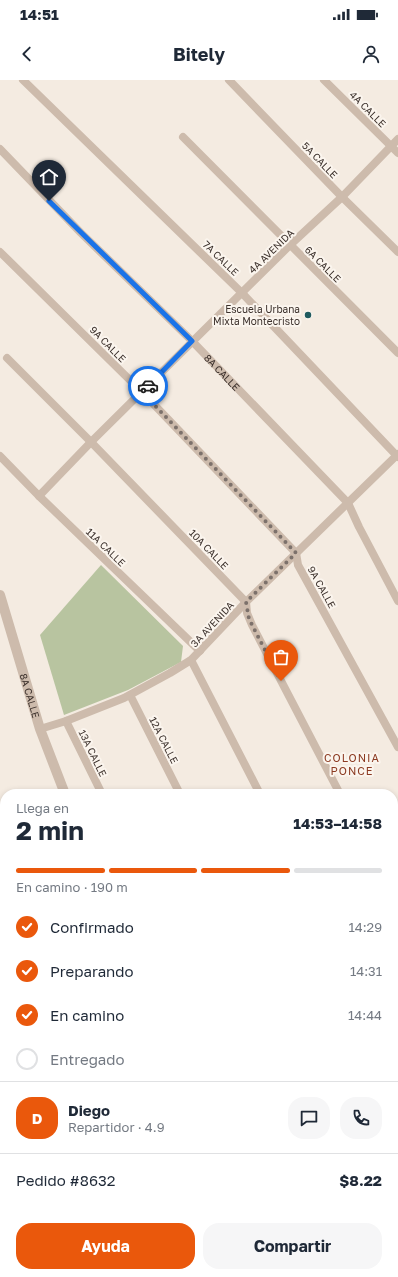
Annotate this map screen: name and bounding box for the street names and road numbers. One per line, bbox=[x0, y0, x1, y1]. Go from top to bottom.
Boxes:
street label: 4A CALLE bbox=[347, 88, 389, 130]
street label: 5A CALLE bbox=[300, 139, 340, 181]
street label: 4A AVENIDA bbox=[246, 226, 296, 276]
street label: 7A CALLE bbox=[201, 238, 241, 278]
street label: 6A CALLE bbox=[302, 243, 344, 285]
street label: 9A CALLE bbox=[87, 323, 129, 365]
street label: 8A CALLE bbox=[202, 352, 242, 393]
street label: 11A CALLE bbox=[84, 525, 128, 569]
street label: 10A CALLE bbox=[187, 526, 231, 572]
street label: 9A CALLE bbox=[306, 564, 338, 610]
street label: 3A AVENIDA bbox=[188, 599, 236, 649]
street label: 8A CALLE bbox=[18, 672, 42, 719]
street label: 12A CALLE bbox=[147, 715, 181, 765]
street label: 13A CALLE bbox=[76, 728, 110, 778]

